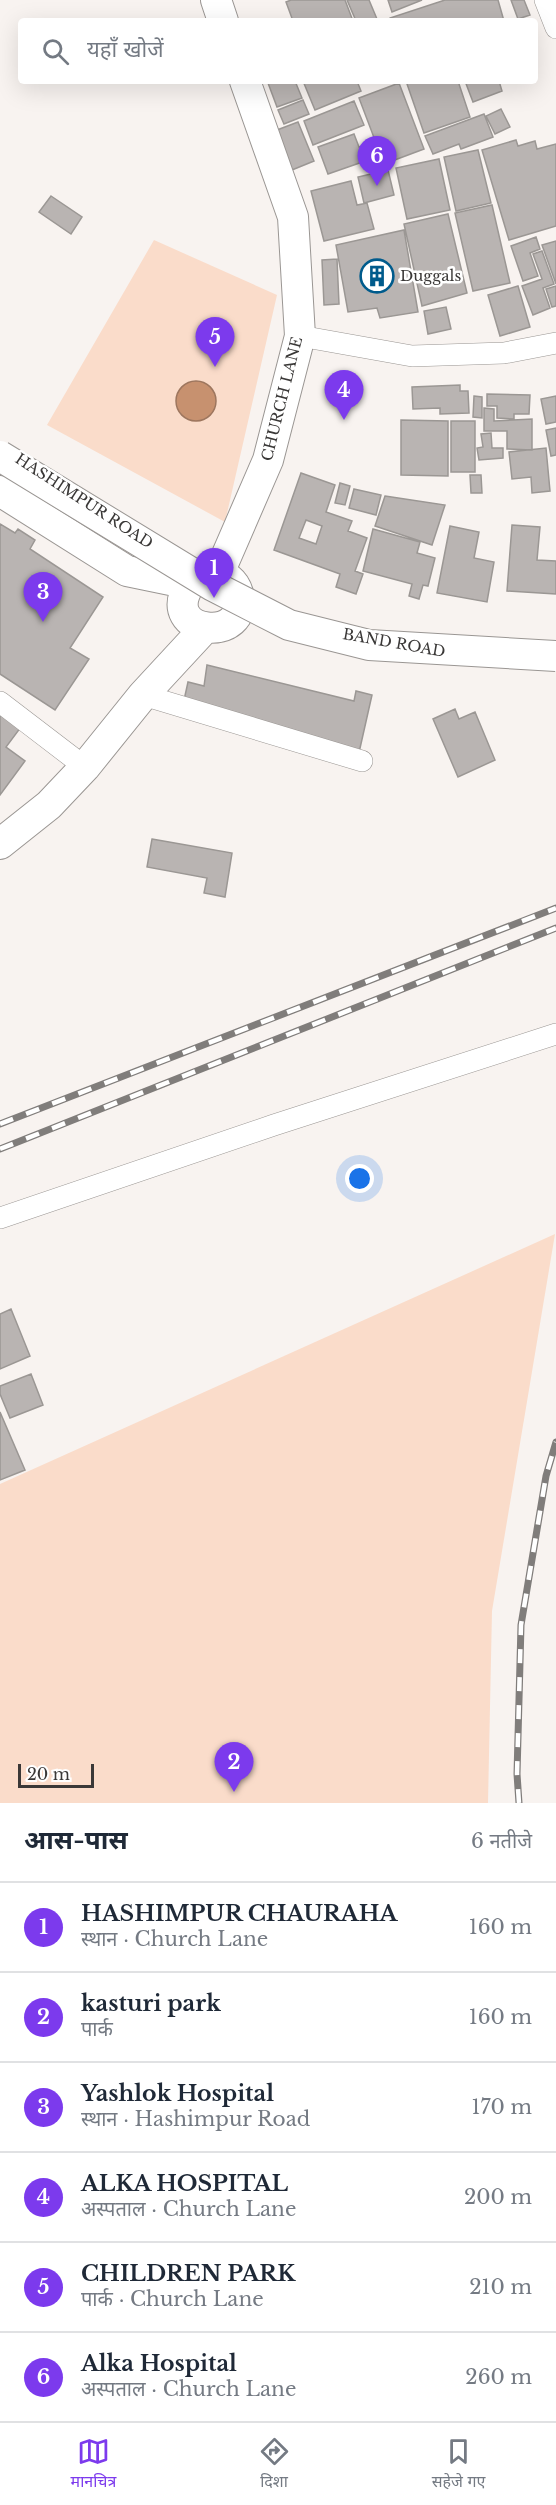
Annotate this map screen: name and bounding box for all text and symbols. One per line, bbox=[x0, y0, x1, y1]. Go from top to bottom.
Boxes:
search box bbox=[18, 18, 538, 84]
icon: search bbox=[39, 35, 72, 68]
text: यहाँ खोजें bbox=[87, 36, 163, 63]
pin: 6 bbox=[358, 136, 397, 186]
building icon: Duggals bbox=[359, 258, 395, 294]
place label: Duggals bbox=[400, 266, 461, 285]
pin: 5 bbox=[196, 318, 234, 367]
street label: CHURCH LANE bbox=[257, 335, 306, 463]
pin: 4 bbox=[324, 370, 364, 420]
street label: HASHIMPUR ROAD bbox=[12, 449, 157, 552]
pin: 1 bbox=[194, 548, 234, 598]
pin: 3 bbox=[24, 572, 63, 622]
street label: BAND ROAD bbox=[341, 624, 447, 661]
your location bbox=[345, 1164, 374, 1193]
pin: 2 bbox=[214, 1742, 254, 1792]
scale bar bbox=[18, 1761, 94, 1788]
text: 20 m bbox=[27, 1764, 70, 1784]
text: आस-पास bbox=[24, 1824, 128, 1856]
text: 6 नतीजे bbox=[471, 1829, 532, 1853]
text: HASHIMPUR CHAURAHA bbox=[81, 1900, 397, 1927]
text: 1 bbox=[39, 1915, 48, 1939]
text: 160 m bbox=[469, 1915, 532, 1939]
text: स्थान · Church Lane bbox=[81, 1927, 268, 1951]
text: kasturi park bbox=[81, 1990, 221, 2017]
text: 2 bbox=[37, 2005, 50, 2029]
text: 160 m bbox=[469, 2005, 532, 2029]
text: पार्क bbox=[81, 2017, 113, 2041]
text: Yashlok Hospital bbox=[81, 2080, 274, 2107]
text: 3 bbox=[37, 2095, 50, 2119]
text: 170 m bbox=[472, 2095, 532, 2119]
text: स्थान · Hashimpur Road bbox=[81, 2107, 310, 2131]
text: ALKA HOSPITAL bbox=[81, 2170, 288, 2197]
text: 4 bbox=[37, 2185, 50, 2209]
text: 200 m bbox=[464, 2185, 532, 2209]
text: अस्पताल · Church Lane bbox=[81, 2197, 296, 2221]
text: CHILDREN PARK bbox=[81, 2260, 295, 2287]
text: 5 bbox=[38, 2275, 49, 2299]
text: 210 m bbox=[469, 2275, 532, 2299]
text: पार्क · Church Lane bbox=[81, 2287, 264, 2311]
text: Alka Hospital bbox=[81, 2350, 237, 2377]
text: 6 bbox=[37, 2365, 50, 2389]
text: 260 m bbox=[465, 2365, 532, 2389]
text: अस्पताल · Church Lane bbox=[81, 2377, 296, 2401]
tab: मानचित्र bbox=[71, 2435, 116, 2494]
tab: दिशा bbox=[258, 2435, 291, 2494]
tab: सहेजे गए bbox=[432, 2435, 485, 2494]

